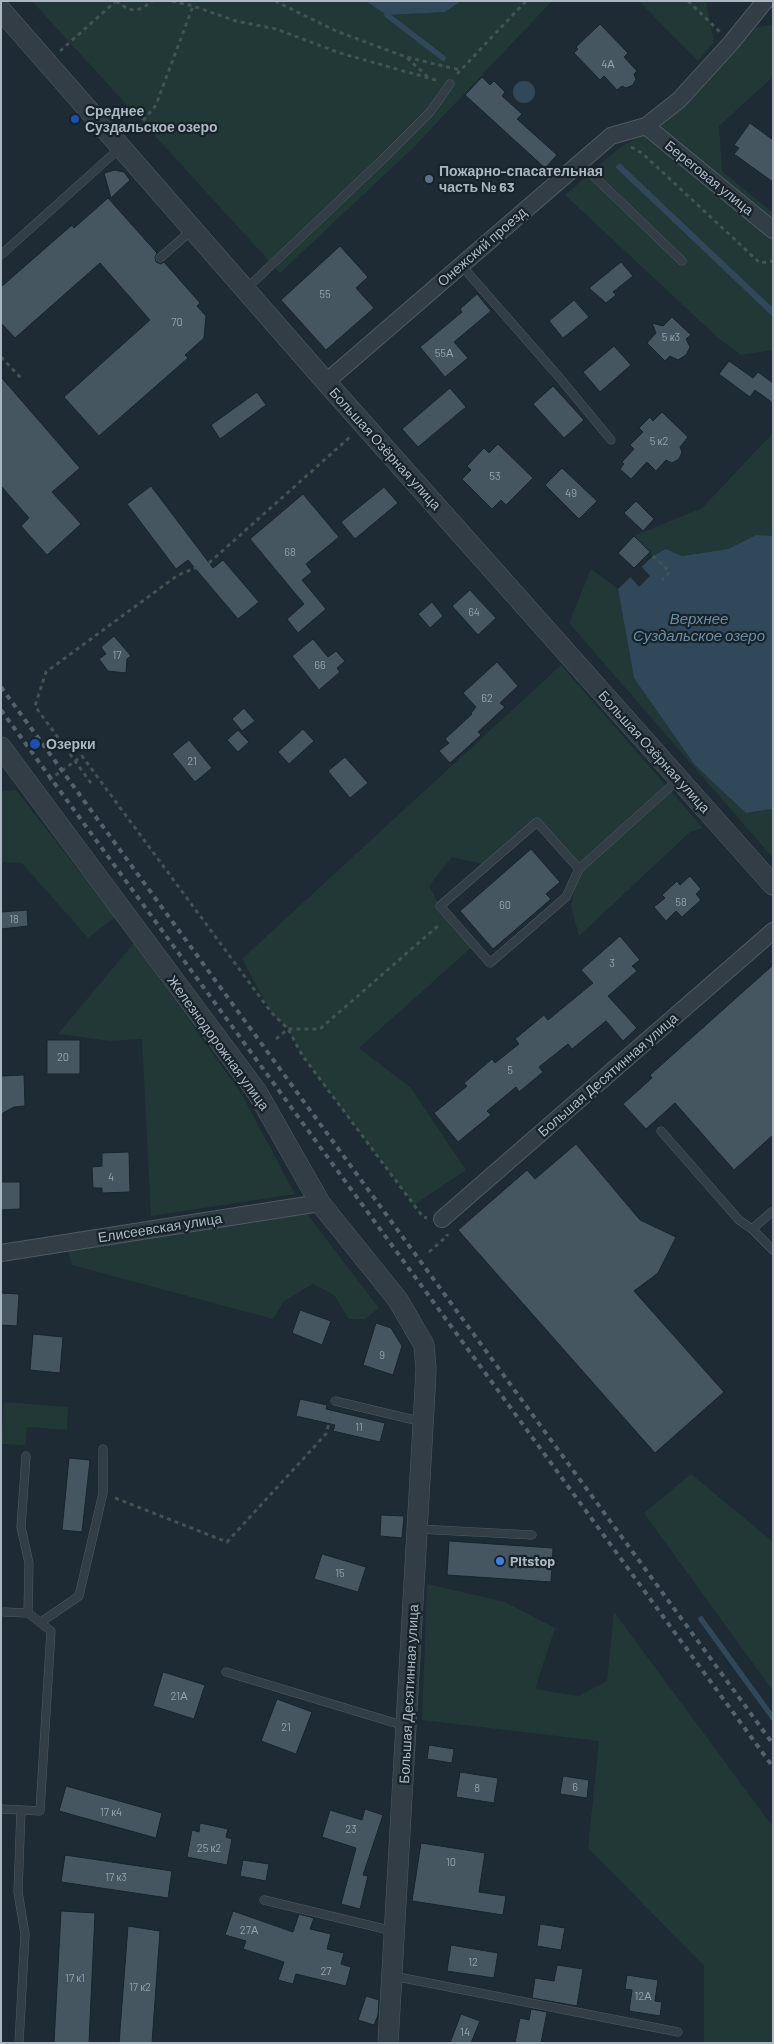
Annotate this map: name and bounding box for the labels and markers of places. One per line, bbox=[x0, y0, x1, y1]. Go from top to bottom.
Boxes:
place label: Среднее Суздальское озеро bbox=[85, 103, 218, 136]
marker: Среднее Суздальское озеро bbox=[69, 113, 81, 125]
place label: Пожарно-спасательная часть № 63 bbox=[439, 163, 603, 196]
marker: Пожарно-спасательная часть № 63 bbox=[423, 173, 435, 185]
place label: Озерки bbox=[46, 736, 96, 752]
marker: Озерки bbox=[28, 737, 42, 751]
place label: Pitstop bbox=[510, 1553, 555, 1569]
marker: Pitstop bbox=[494, 1555, 506, 1567]

